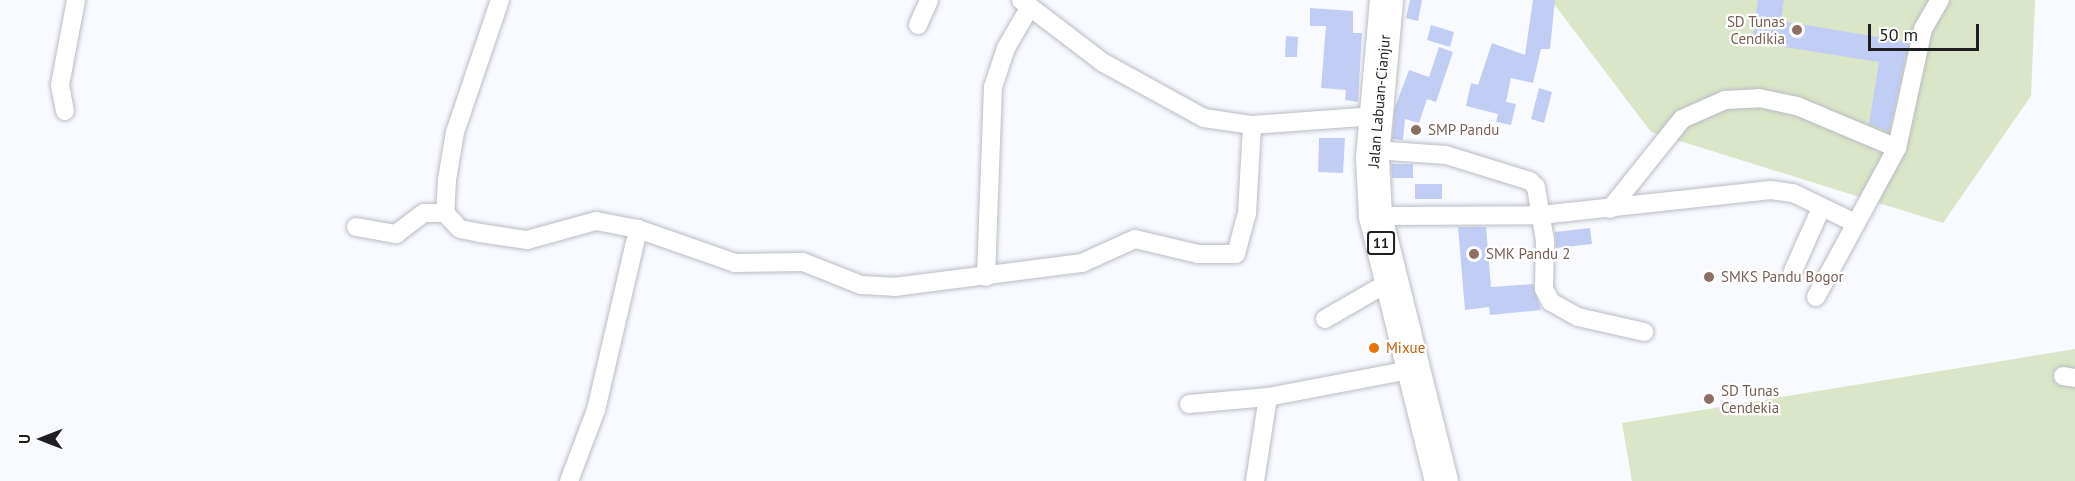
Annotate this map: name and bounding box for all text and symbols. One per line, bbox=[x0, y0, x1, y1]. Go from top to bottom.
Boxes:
place label: SD Tunas Cendikia bbox=[1726, 12, 1785, 47]
scale bar bbox=[1871, 12, 1982, 50]
marker: SD Tunas Cendikia bbox=[1790, 23, 1804, 37]
text: 50 m bbox=[1879, 23, 1918, 46]
street label: Jalan Labuan-Cianjur bbox=[1364, 34, 1394, 168]
place label: SMP Pandu bbox=[1428, 121, 1500, 139]
marker: SMP Pandu bbox=[1409, 123, 1423, 137]
road number: 11 bbox=[1366, 232, 1396, 254]
place label: SMK Pandu 2 bbox=[1486, 245, 1571, 263]
marker: SMK Pandu 2 bbox=[1467, 247, 1481, 261]
place label: SMKS Pandu Bogor bbox=[1721, 268, 1844, 286]
marker: SMKS Pandu Bogor bbox=[1702, 270, 1716, 284]
place label: Mixue bbox=[1386, 339, 1425, 357]
marker: Mixue bbox=[1367, 341, 1381, 355]
place label: SD Tunas Cendekia bbox=[1721, 381, 1780, 416]
marker: SD Tunas Cendekia bbox=[1702, 392, 1716, 406]
north arrow bbox=[12, 409, 72, 469]
text: U bbox=[14, 434, 34, 444]

